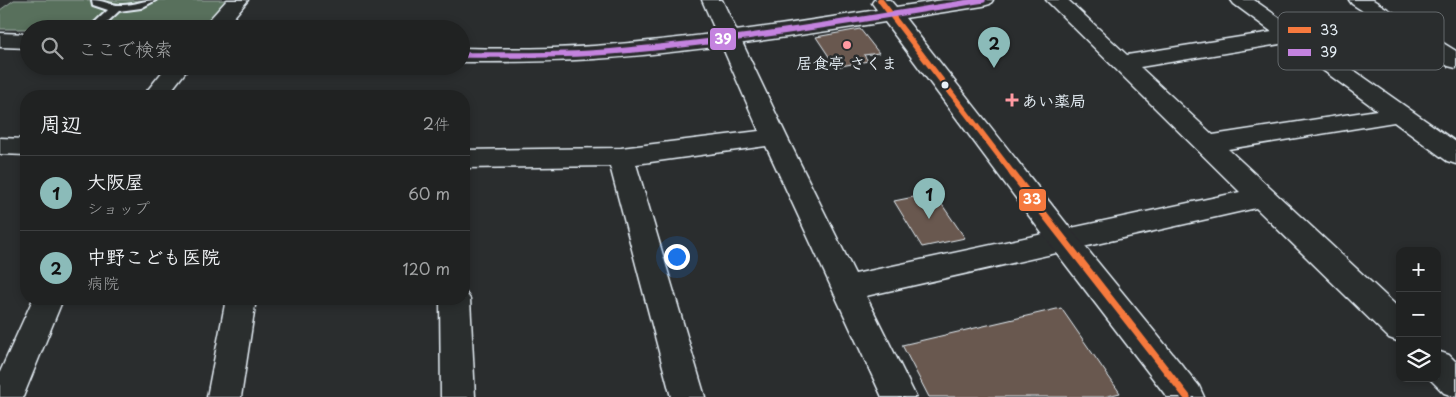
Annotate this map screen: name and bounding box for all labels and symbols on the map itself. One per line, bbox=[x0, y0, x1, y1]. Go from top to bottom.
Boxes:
legend bbox=[1278, 12, 1444, 70]
text: 33 bbox=[1320, 19, 1338, 40]
line badge: 39 bbox=[709, 27, 737, 51]
pin: 2 bbox=[978, 27, 1010, 68]
text: 39 bbox=[714, 28, 732, 49]
marker: 居食亭 さくま bbox=[841, 39, 853, 51]
text: 39 bbox=[1320, 41, 1337, 62]
place label: 居食亭 さくま bbox=[796, 50, 898, 74]
unlabelled marker bbox=[940, 80, 950, 90]
place label: あい薬局 bbox=[1022, 88, 1086, 112]
marker: あい薬局 bbox=[1006, 94, 1018, 106]
pin: 1 bbox=[913, 178, 945, 219]
line badge: 33 bbox=[1018, 188, 1047, 212]
text: 33 bbox=[1023, 188, 1041, 209]
your location bbox=[664, 244, 690, 270]

